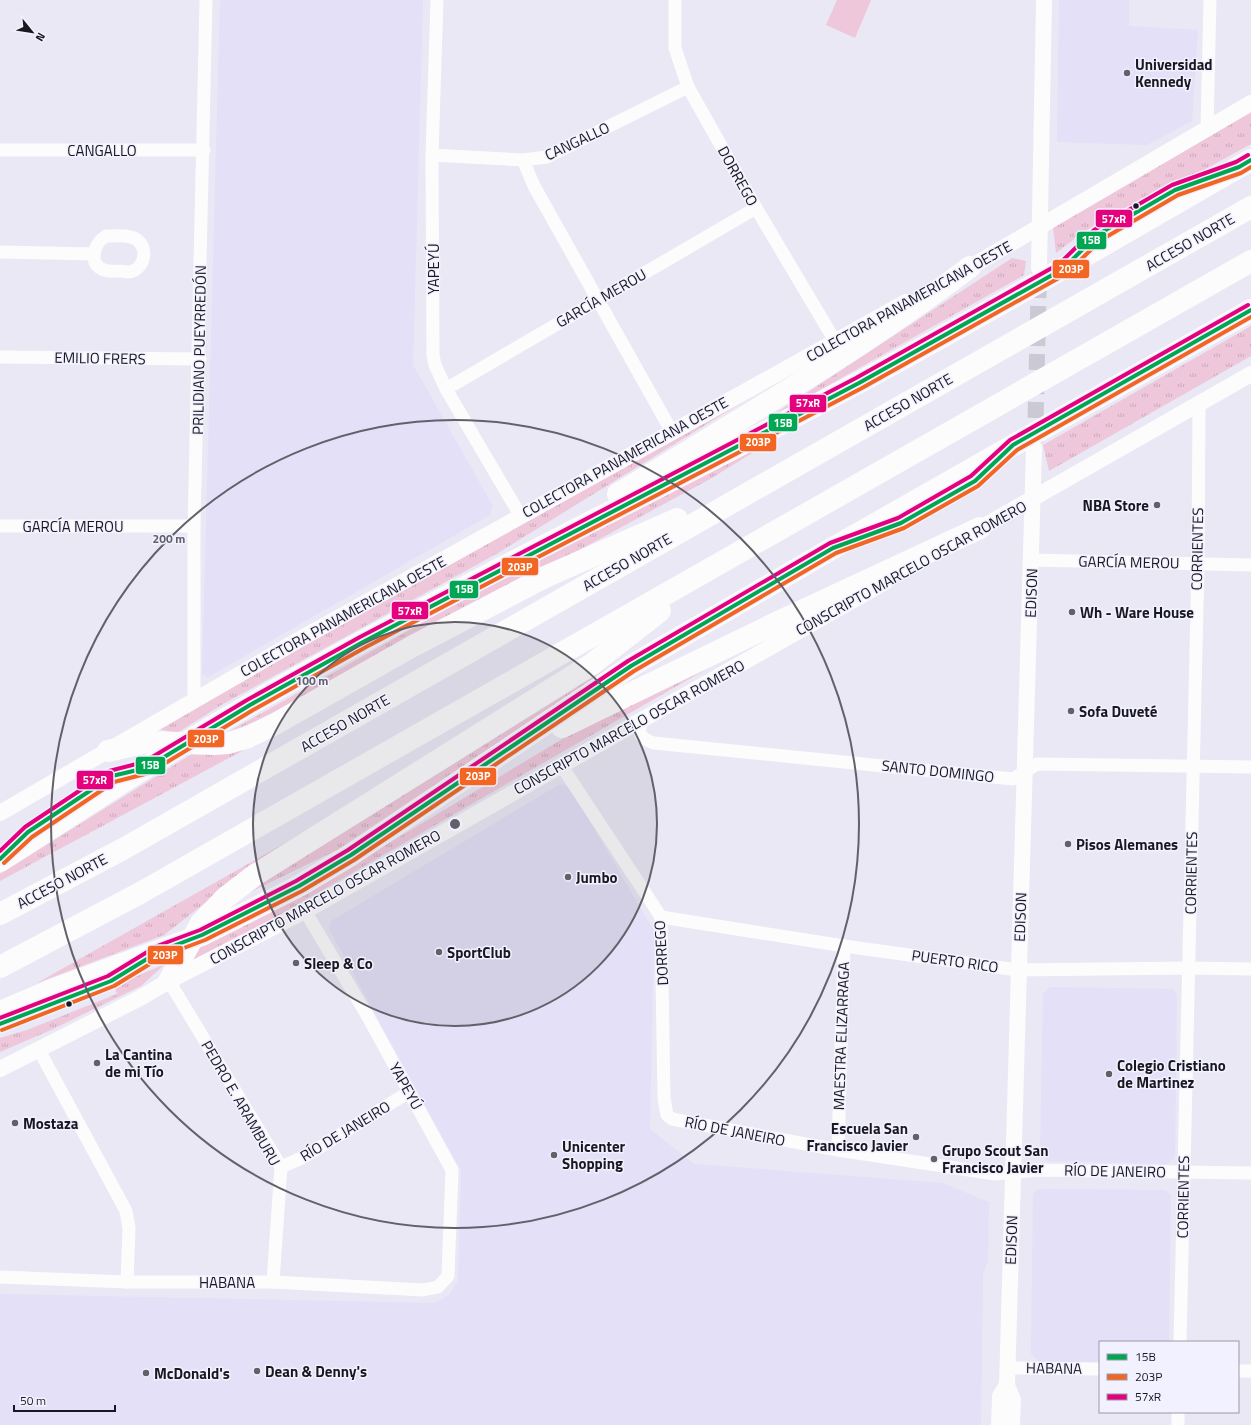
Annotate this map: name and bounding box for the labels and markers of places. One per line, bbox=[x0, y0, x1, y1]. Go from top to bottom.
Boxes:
place label: Universidad Kennedy bbox=[1135, 53, 1213, 93]
marker: Universidad Kennedy bbox=[1122, 68, 1132, 78]
unlabelled marker bbox=[1131, 201, 1141, 211]
place label: NBA Store bbox=[1083, 494, 1149, 517]
marker: NBA Store bbox=[1152, 500, 1162, 510]
place label: Wh - Ware House bbox=[1080, 601, 1194, 624]
marker: Wh - Ware House bbox=[1067, 607, 1077, 617]
place label: Sofa Duveté bbox=[1079, 700, 1158, 723]
marker: Sofa Duveté bbox=[1066, 706, 1076, 716]
centre of rings bbox=[448, 817, 462, 831]
place label: Pisos Alemanes bbox=[1076, 833, 1178, 856]
marker: Pisos Alemanes bbox=[1063, 839, 1073, 849]
place label: Jumbo bbox=[576, 866, 618, 889]
marker: Jumbo bbox=[563, 872, 573, 882]
place label: SportClub bbox=[447, 941, 511, 964]
marker: SportClub bbox=[434, 947, 444, 957]
place label: Sleep & Co bbox=[304, 952, 373, 975]
marker: Sleep & Co bbox=[291, 958, 301, 968]
unlabelled marker bbox=[64, 999, 74, 1009]
place label: La Cantina de mi Tío bbox=[105, 1043, 173, 1083]
place label: Colegio Cristiano de Martinez bbox=[1117, 1054, 1226, 1094]
marker: La Cantina de mi Tío bbox=[92, 1058, 102, 1068]
marker: Colegio Cristiano de Martinez bbox=[1104, 1069, 1114, 1079]
place label: Mostaza bbox=[23, 1112, 79, 1135]
place label: Escuela San Francisco Javier bbox=[807, 1117, 908, 1157]
marker: Mostaza bbox=[10, 1118, 20, 1128]
marker: Escuela San Francisco Javier bbox=[911, 1132, 921, 1142]
place label: Unicenter Shopping bbox=[562, 1135, 626, 1175]
place label: Grupo Scout San Francisco Javier bbox=[942, 1139, 1048, 1179]
marker: Unicenter Shopping bbox=[549, 1150, 559, 1160]
marker: Grupo Scout San Francisco Javier bbox=[929, 1154, 939, 1164]
place label: Dean & Denny's bbox=[265, 1360, 367, 1383]
place label: McDonald's bbox=[154, 1362, 230, 1385]
marker: Dean & Denny's bbox=[252, 1366, 262, 1376]
marker: McDonald's bbox=[141, 1368, 151, 1378]

